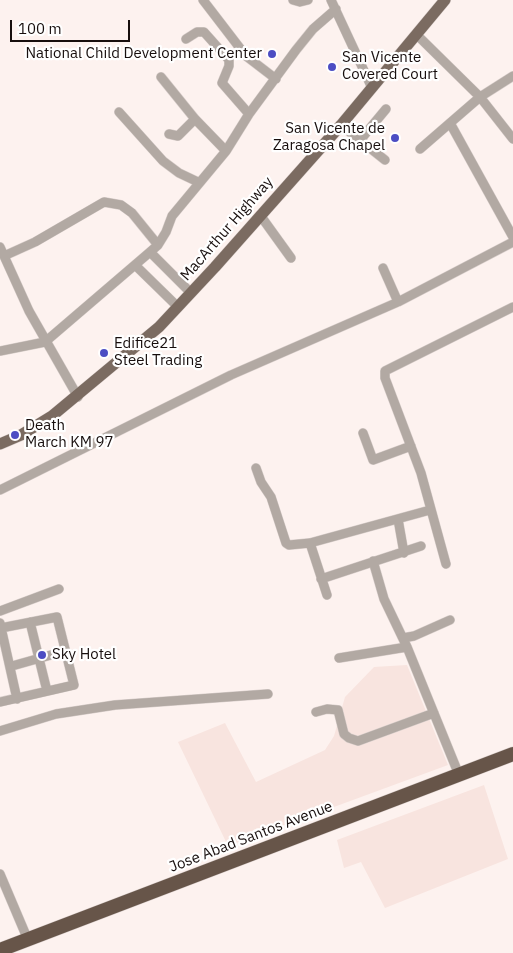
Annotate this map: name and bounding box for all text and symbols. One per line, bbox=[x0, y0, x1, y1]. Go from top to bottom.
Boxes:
scale bar bbox=[12, 10, 132, 42]
text: 100 m bbox=[18, 19, 62, 38]
place label: National Child Development Center bbox=[25, 45, 262, 63]
marker: National Child Development Center bbox=[266, 48, 278, 60]
place label: San Vicente Covered Court bbox=[342, 49, 438, 84]
marker: San Vicente Covered Court bbox=[326, 61, 338, 73]
place label: San Vicente de Zaragosa Chapel bbox=[273, 120, 385, 155]
marker: San Vicente de Zaragosa Chapel bbox=[389, 132, 401, 144]
street label: MacArthur Highway bbox=[177, 173, 277, 285]
place label: Edifice21 Steel Trading bbox=[114, 335, 202, 370]
marker: Edifice21 Steel Trading bbox=[98, 347, 110, 359]
place label: Death March KM 97 bbox=[25, 417, 113, 452]
marker: Death March KM 97 bbox=[9, 429, 21, 441]
place label: Sky Hotel bbox=[52, 646, 116, 664]
marker: Sky Hotel bbox=[36, 649, 48, 661]
street label: Jose Abad Santos Avenue bbox=[167, 798, 335, 876]

